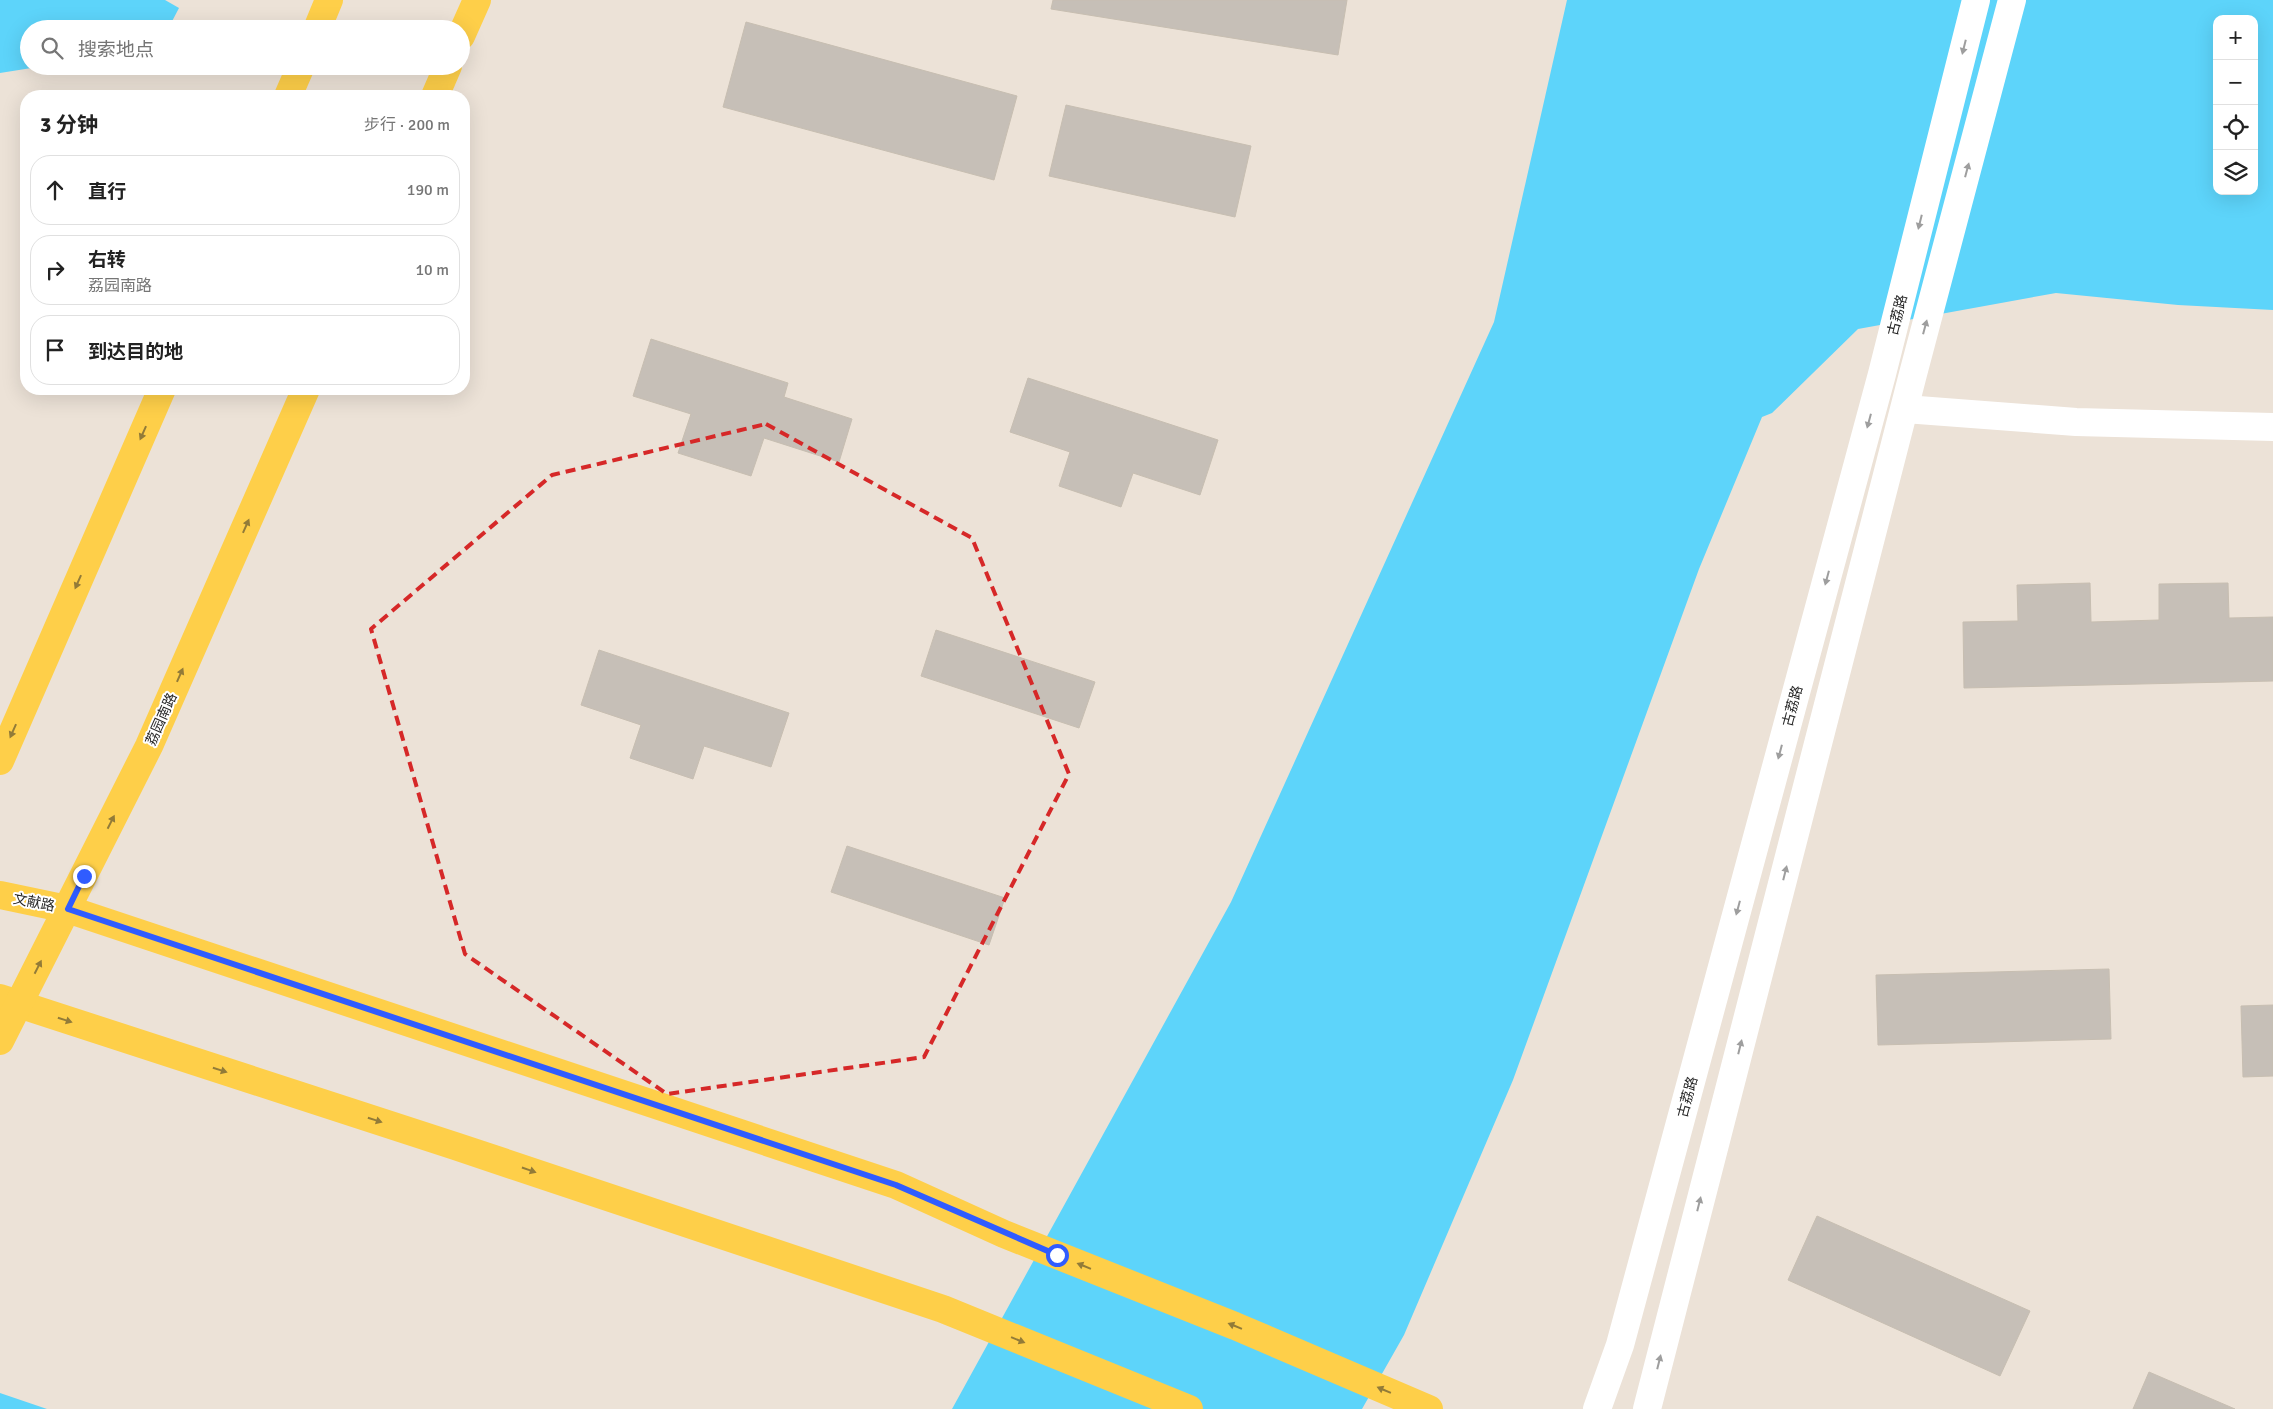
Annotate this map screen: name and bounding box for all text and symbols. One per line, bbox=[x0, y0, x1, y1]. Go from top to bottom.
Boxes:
map controls bbox=[2213, 15, 2258, 195]
button: + bbox=[2213, 15, 2258, 60]
search box bbox=[20, 20, 470, 75]
icon: search bbox=[38, 34, 66, 62]
text: 搜索地点 bbox=[78, 38, 154, 62]
one-way arrow bbox=[1960, 40, 1968, 55]
button: − bbox=[2213, 60, 2258, 105]
button: locate bbox=[2213, 105, 2258, 150]
text: 3 分钟 bbox=[40, 112, 98, 138]
text: 步行 · 200 m bbox=[364, 115, 450, 135]
button: layers bbox=[2213, 150, 2258, 195]
one-way arrow bbox=[1963, 162, 1971, 178]
icon: ahead bbox=[41, 176, 69, 204]
text: 直行 bbox=[88, 180, 126, 204]
text: 190 m bbox=[407, 180, 449, 200]
one-way arrow bbox=[1916, 214, 1924, 229]
text: 右转 bbox=[88, 248, 126, 272]
icon: right bbox=[41, 256, 69, 284]
text: 10 m bbox=[415, 260, 449, 280]
text: 荔园南路 bbox=[88, 276, 152, 296]
street label: 古荔路 bbox=[1884, 293, 1911, 338]
one-way arrow bbox=[1921, 319, 1929, 335]
icon: arrive bbox=[41, 336, 69, 364]
text: 到达目的地 bbox=[88, 340, 183, 364]
one-way arrow bbox=[1865, 413, 1873, 428]
one-way arrow bbox=[138, 426, 146, 440]
one-way arrow bbox=[242, 519, 250, 533]
one-way arrow bbox=[1823, 570, 1831, 585]
one-way arrow bbox=[73, 575, 81, 589]
one-way arrow bbox=[177, 668, 185, 682]
street label: 古荔路 bbox=[1779, 684, 1806, 729]
street label: 荔园南路 bbox=[142, 690, 181, 748]
one-way arrow bbox=[9, 724, 17, 739]
one-way arrow bbox=[1776, 744, 1784, 759]
one-way arrow bbox=[107, 814, 115, 829]
route end bbox=[73, 865, 96, 888]
one-way arrow bbox=[1781, 865, 1789, 880]
street label: 文献路 bbox=[12, 890, 56, 915]
one-way arrow bbox=[1733, 901, 1741, 916]
one-way arrow bbox=[34, 960, 42, 974]
one-way arrow bbox=[58, 1016, 73, 1024]
one-way arrow bbox=[1736, 1040, 1744, 1055]
one-way arrow bbox=[213, 1066, 228, 1074]
street label: 古荔路 bbox=[1674, 1075, 1701, 1120]
one-way arrow bbox=[367, 1116, 382, 1124]
one-way arrow bbox=[522, 1167, 537, 1175]
one-way arrow bbox=[1696, 1197, 1704, 1212]
route start bbox=[1046, 1244, 1069, 1267]
one-way arrow bbox=[1076, 1262, 1091, 1270]
one-way arrow bbox=[1228, 1322, 1242, 1330]
one-way arrow bbox=[1011, 1336, 1026, 1344]
one-way arrow bbox=[1655, 1354, 1663, 1369]
one-way arrow bbox=[1377, 1385, 1391, 1393]

